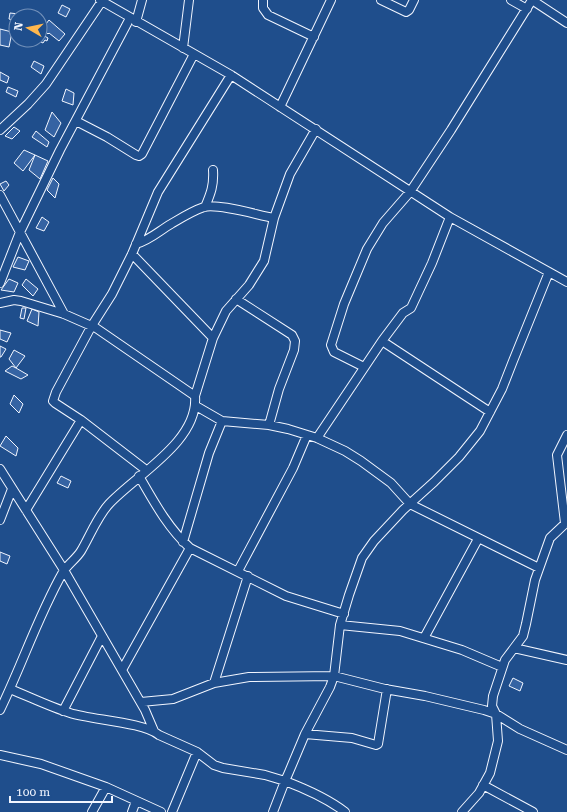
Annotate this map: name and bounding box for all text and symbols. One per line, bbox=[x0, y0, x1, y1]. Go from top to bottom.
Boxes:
north arrow bbox=[8, 8, 48, 48]
text: N bbox=[12, 21, 26, 32]
scale bar bbox=[10, 778, 112, 804]
text: 100 m bbox=[16, 785, 50, 799]

